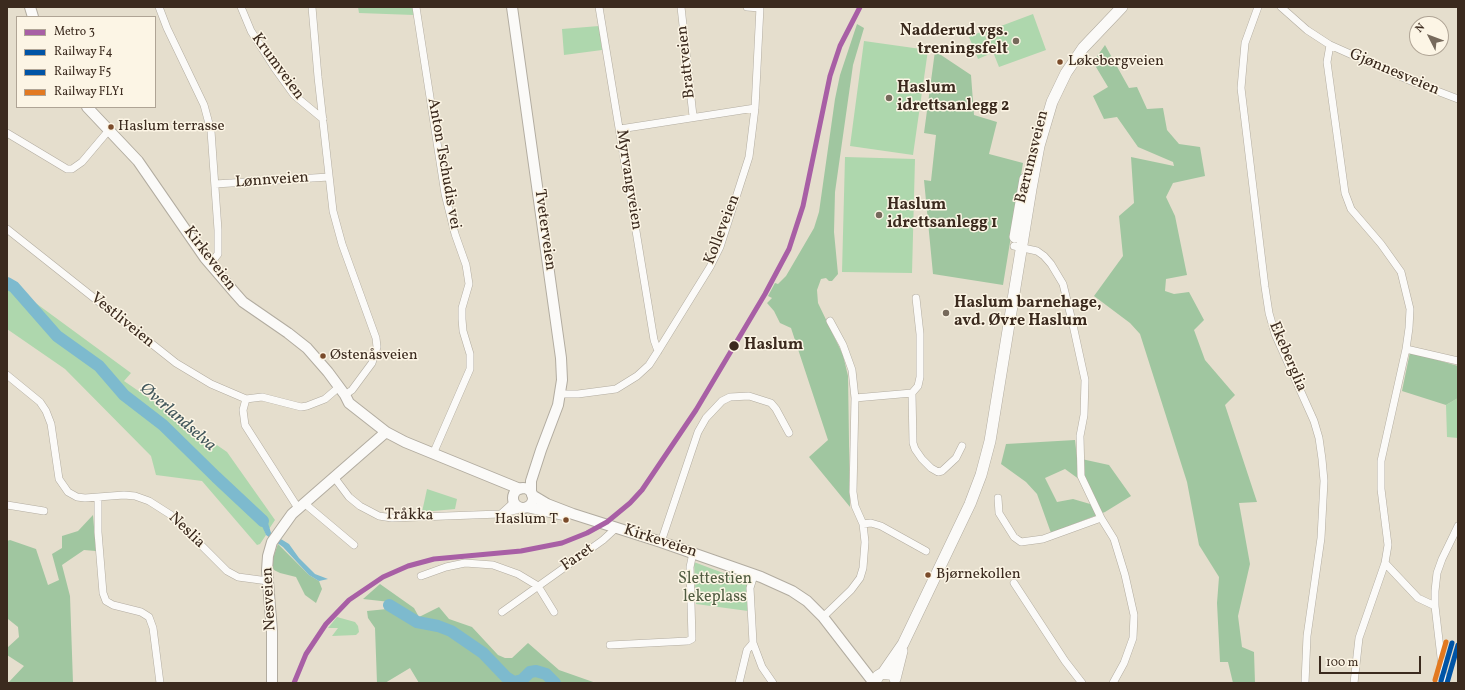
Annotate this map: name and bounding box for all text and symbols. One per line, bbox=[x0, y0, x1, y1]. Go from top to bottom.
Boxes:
legend bbox=[16, 16, 156, 108]
north arrow bbox=[1409, 16, 1449, 56]
text: N bbox=[1412, 20, 1429, 36]
place label: Nadderud vgs. treningsfelt bbox=[900, 22, 1008, 60]
text: Metro 3 bbox=[54, 24, 95, 40]
street label: Brattveien bbox=[674, 25, 700, 99]
street label: Krumveien bbox=[246, 30, 308, 104]
marker: Nadderud vgs. treningsfelt bbox=[1011, 36, 1021, 46]
text: Railway F4 bbox=[54, 44, 113, 60]
street label: Gjønnesveien bbox=[1346, 45, 1442, 101]
place label: Løkebergveien bbox=[1068, 53, 1164, 71]
marker: Løkebergveien bbox=[1055, 57, 1065, 67]
text: Railway F5 bbox=[54, 64, 111, 80]
place label: Haslum idrettsanlegg 2 bbox=[897, 79, 1009, 117]
text: Railway FLY1 bbox=[54, 84, 124, 100]
marker: Haslum idrettsanlegg 2 bbox=[884, 93, 894, 103]
street label: Anton Tschudis vei bbox=[422, 97, 464, 231]
street label: Bærumsveien bbox=[1012, 108, 1054, 206]
place label: Haslum terrasse bbox=[118, 118, 225, 136]
marker: Haslum terrasse bbox=[106, 122, 116, 132]
street label: Myrvangveien bbox=[611, 128, 645, 232]
street label: Lønnveien bbox=[235, 169, 309, 193]
street label: Tveterveien bbox=[529, 188, 559, 272]
street label: Kolleveien bbox=[701, 192, 745, 268]
place label: Haslum idrettsanlegg 1 bbox=[887, 196, 997, 234]
marker: Haslum idrettsanlegg 1 bbox=[874, 210, 884, 220]
street label: Kirkeveien bbox=[178, 223, 240, 295]
street label: Vestliveien bbox=[86, 289, 158, 353]
place label: Haslum barnehage, avd. Øvre Haslum bbox=[954, 294, 1102, 332]
marker: Haslum barnehage, avd. Øvre Haslum bbox=[941, 308, 951, 318]
street label: Ekeberglia bbox=[1264, 319, 1310, 395]
place label: Haslum bbox=[744, 336, 803, 356]
marker: Haslum bbox=[727, 339, 741, 353]
place label: Østenåsveien bbox=[330, 347, 418, 365]
marker: Østenåsveien bbox=[318, 351, 328, 361]
water label: Øverlandselva bbox=[135, 379, 219, 457]
street label: Tråkka bbox=[384, 506, 434, 526]
street label: Neslia bbox=[164, 509, 208, 553]
place label: Haslum T bbox=[495, 511, 558, 529]
marker: Haslum T bbox=[561, 515, 571, 525]
street label: Kirkeveien bbox=[621, 521, 699, 563]
street label: Faret bbox=[558, 540, 598, 576]
place label: Bjørnekollen bbox=[936, 566, 1021, 584]
street label: Nesveien bbox=[259, 567, 281, 631]
park label: Slettestien lekeplass bbox=[678, 570, 752, 608]
marker: Bjørnekollen bbox=[923, 570, 933, 580]
scale bar bbox=[1321, 648, 1423, 674]
text: 100 m bbox=[1326, 655, 1358, 671]

